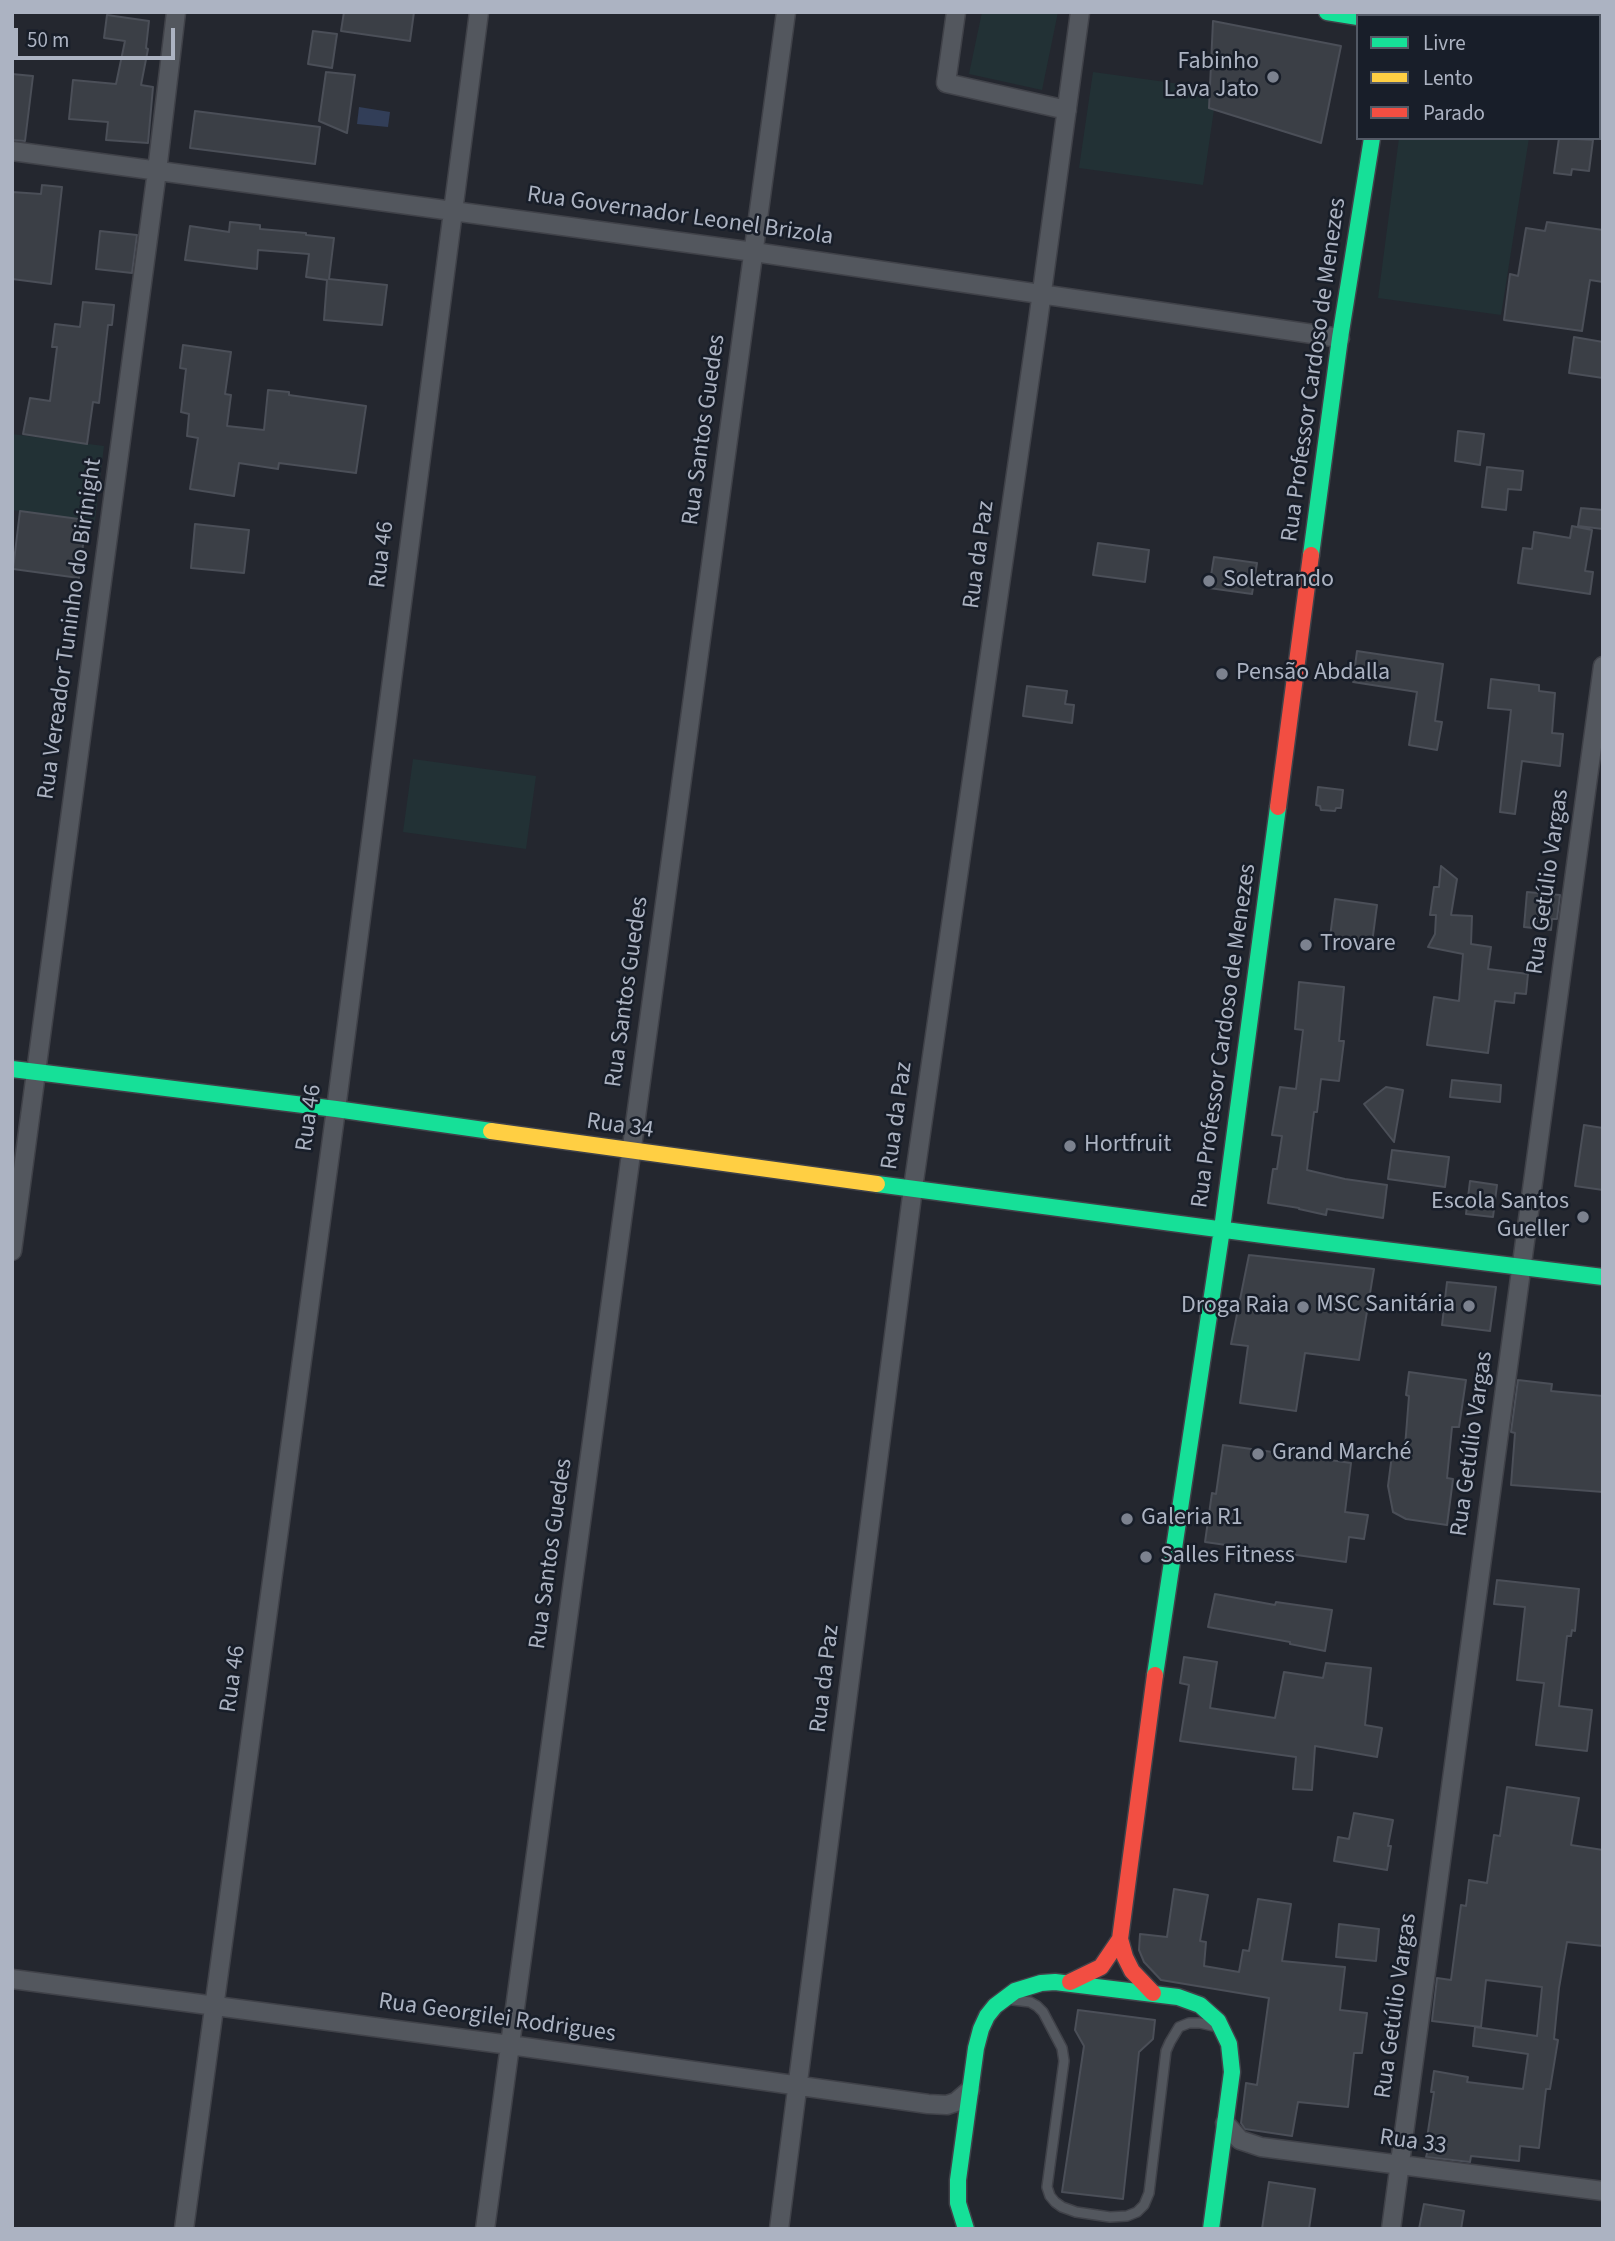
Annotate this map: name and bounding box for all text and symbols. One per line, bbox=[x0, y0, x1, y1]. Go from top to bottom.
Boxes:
scale bar bbox=[18, 14, 178, 58]
legend bbox=[1356, 14, 1601, 140]
text: 50 m bbox=[27, 25, 69, 55]
text: Livre bbox=[1423, 28, 1466, 58]
place label: Fabinho Lava Jato bbox=[1164, 49, 1259, 105]
text: Lento bbox=[1423, 63, 1473, 93]
marker: Fabinho Lava Jato bbox=[1265, 69, 1281, 85]
text: Parado bbox=[1423, 98, 1485, 128]
street label: Rua Governador Leonel Brizola bbox=[525, 181, 835, 253]
street label: Rua Professor Cardoso de Menezes bbox=[1277, 196, 1353, 544]
street label: Rua Santos Guedes bbox=[677, 333, 733, 527]
street label: Rua Vereador Tuninho do Birinight bbox=[33, 457, 109, 801]
street label: Rua da Paz bbox=[958, 499, 1002, 611]
street label: Rua 46 bbox=[365, 520, 401, 590]
place label: Soletrando bbox=[1223, 567, 1334, 595]
marker: Soletrando bbox=[1201, 573, 1217, 589]
place label: Pensão Abdalla bbox=[1236, 660, 1390, 688]
marker: Pensão Abdalla bbox=[1214, 666, 1230, 682]
street label: Rua Getúlio Vargas bbox=[1522, 787, 1576, 977]
street label: Rua Professor Cardoso de Menezes bbox=[1187, 862, 1263, 1210]
street label: Rua Santos Guedes bbox=[600, 895, 656, 1089]
place label: Trovare bbox=[1320, 931, 1396, 959]
marker: Trovare bbox=[1298, 937, 1314, 953]
street label: Rua da Paz bbox=[876, 1060, 920, 1172]
street label: Rua 46 bbox=[291, 1083, 329, 1153]
street label: Rua 34 bbox=[585, 1108, 655, 1146]
place label: Hortfruit bbox=[1084, 1132, 1171, 1160]
marker: Hortfruit bbox=[1062, 1138, 1078, 1154]
place label: Escola Santos Gueller bbox=[1431, 1189, 1569, 1245]
marker: Escola Santos Gueller bbox=[1575, 1209, 1591, 1225]
place label: MSC Sanitária bbox=[1316, 1292, 1455, 1320]
place label: Droga Raia bbox=[1181, 1293, 1289, 1321]
marker: MSC Sanitária bbox=[1461, 1298, 1477, 1314]
marker: Droga Raia bbox=[1295, 1299, 1311, 1315]
street label: Rua Getúlio Vargas bbox=[1446, 1349, 1500, 1539]
place label: Grand Marché bbox=[1272, 1440, 1411, 1468]
marker: Grand Marché bbox=[1250, 1446, 1266, 1462]
street label: Rua Santos Guedes bbox=[524, 1457, 580, 1651]
place label: Galeria R1 bbox=[1141, 1505, 1243, 1533]
marker: Galeria R1 bbox=[1119, 1511, 1135, 1527]
place label: Salles Fitness bbox=[1160, 1543, 1295, 1571]
marker: Salles Fitness bbox=[1138, 1549, 1154, 1565]
street label: Rua da Paz bbox=[805, 1623, 847, 1735]
street label: Rua 46 bbox=[215, 1644, 253, 1714]
street label: Rua Getúlio Vargas bbox=[1370, 1911, 1424, 2101]
street label: Rua Georgilei Rodrigues bbox=[377, 1988, 617, 2050]
street label: Rua 33 bbox=[1378, 2124, 1448, 2162]

